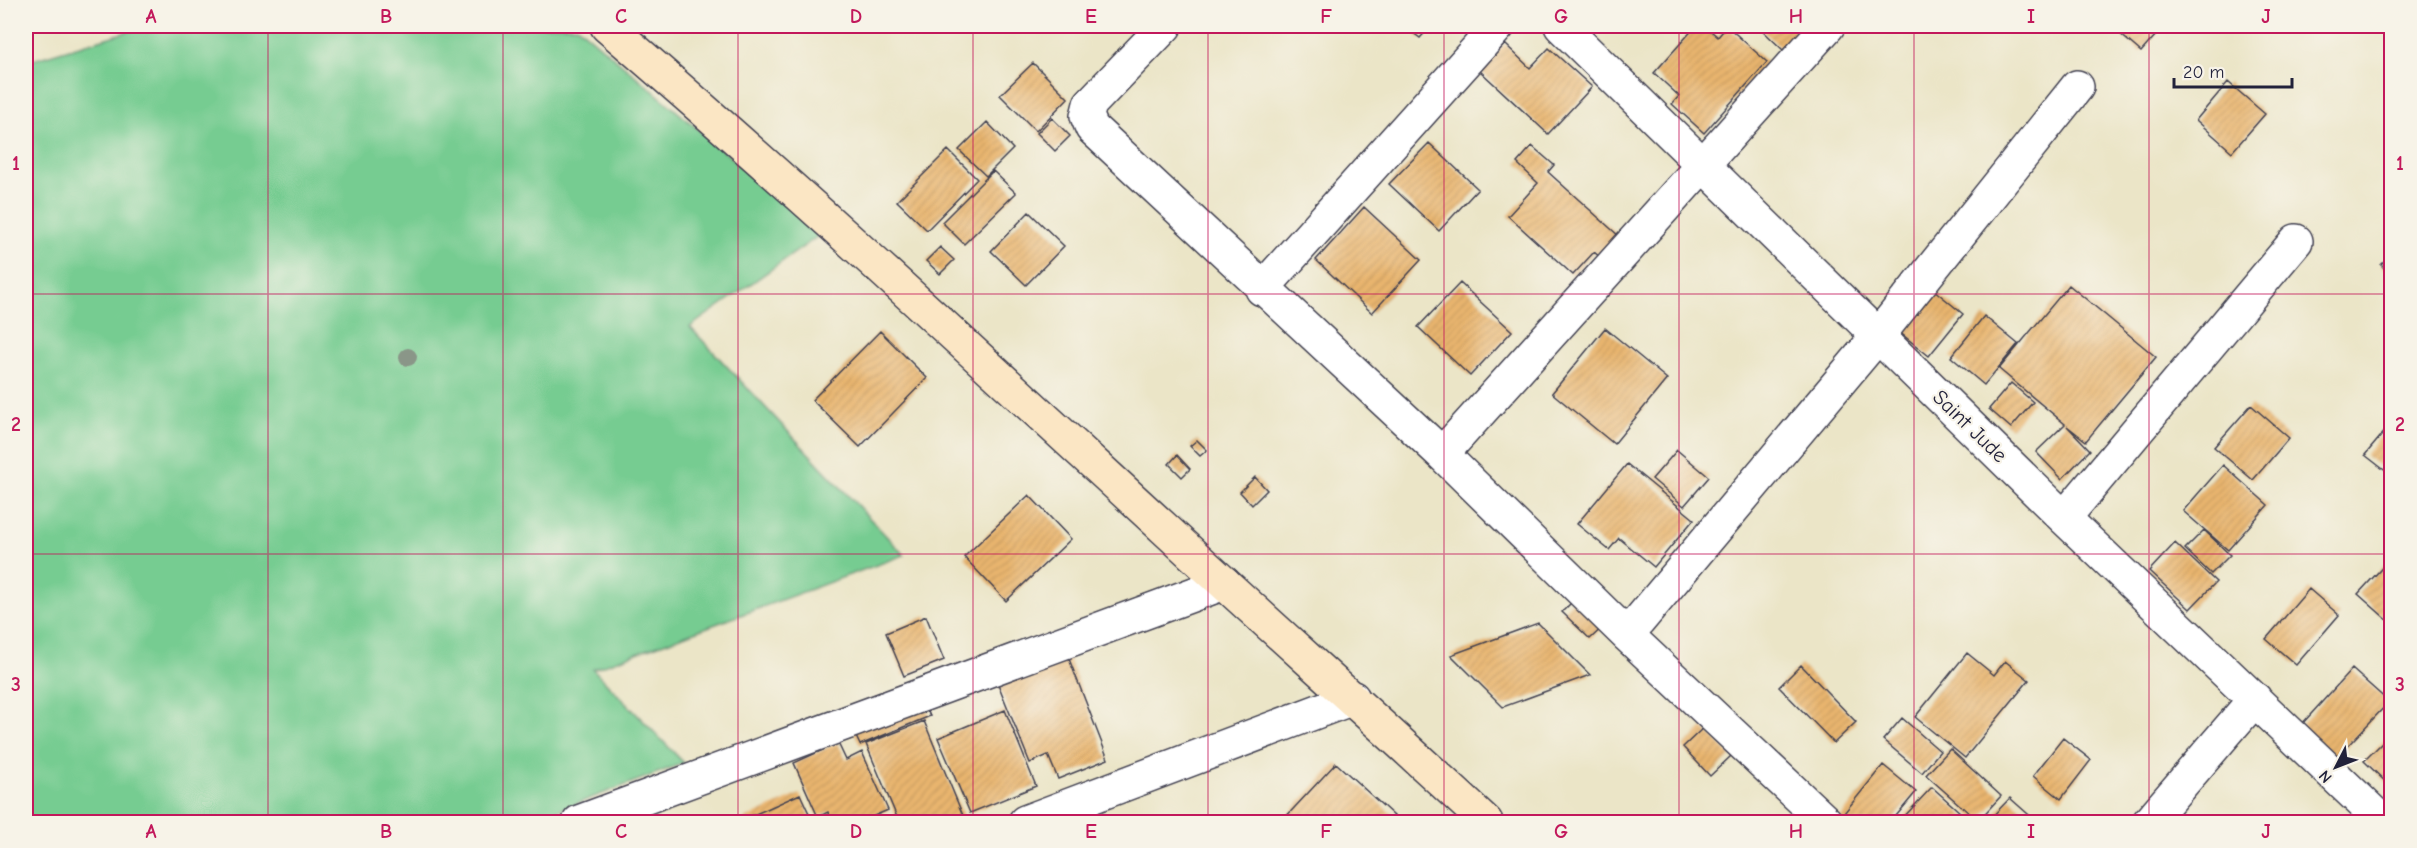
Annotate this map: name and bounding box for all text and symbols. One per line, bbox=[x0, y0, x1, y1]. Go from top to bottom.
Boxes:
text: A bbox=[145, 5, 157, 28]
text: B bbox=[380, 5, 392, 28]
text: C bbox=[615, 5, 627, 28]
text: D bbox=[850, 5, 862, 28]
text: E bbox=[1085, 5, 1097, 28]
text: F bbox=[1320, 5, 1332, 28]
text: G bbox=[1554, 5, 1568, 28]
text: H bbox=[1789, 5, 1803, 28]
text: I bbox=[2027, 5, 2035, 28]
text: J bbox=[2261, 5, 2271, 28]
scale bar bbox=[2174, 51, 2292, 89]
text: 20 m bbox=[2183, 62, 2224, 83]
text: 1 bbox=[12, 152, 20, 175]
text: 1 bbox=[2396, 152, 2404, 175]
street label: Saint Jude bbox=[1928, 385, 2012, 467]
text: 2 bbox=[11, 413, 21, 436]
text: 2 bbox=[2395, 413, 2405, 436]
text: 3 bbox=[11, 673, 21, 696]
text: 3 bbox=[2395, 673, 2405, 696]
north arrow bbox=[2306, 737, 2366, 797]
text: N bbox=[2315, 766, 2336, 786]
text: A bbox=[145, 820, 157, 843]
text: B bbox=[380, 820, 392, 843]
text: C bbox=[615, 820, 627, 843]
text: D bbox=[850, 820, 862, 843]
text: E bbox=[1085, 820, 1097, 843]
text: F bbox=[1320, 820, 1332, 843]
text: G bbox=[1554, 820, 1568, 843]
text: H bbox=[1789, 820, 1803, 843]
text: I bbox=[2027, 820, 2035, 843]
text: J bbox=[2261, 820, 2271, 843]

